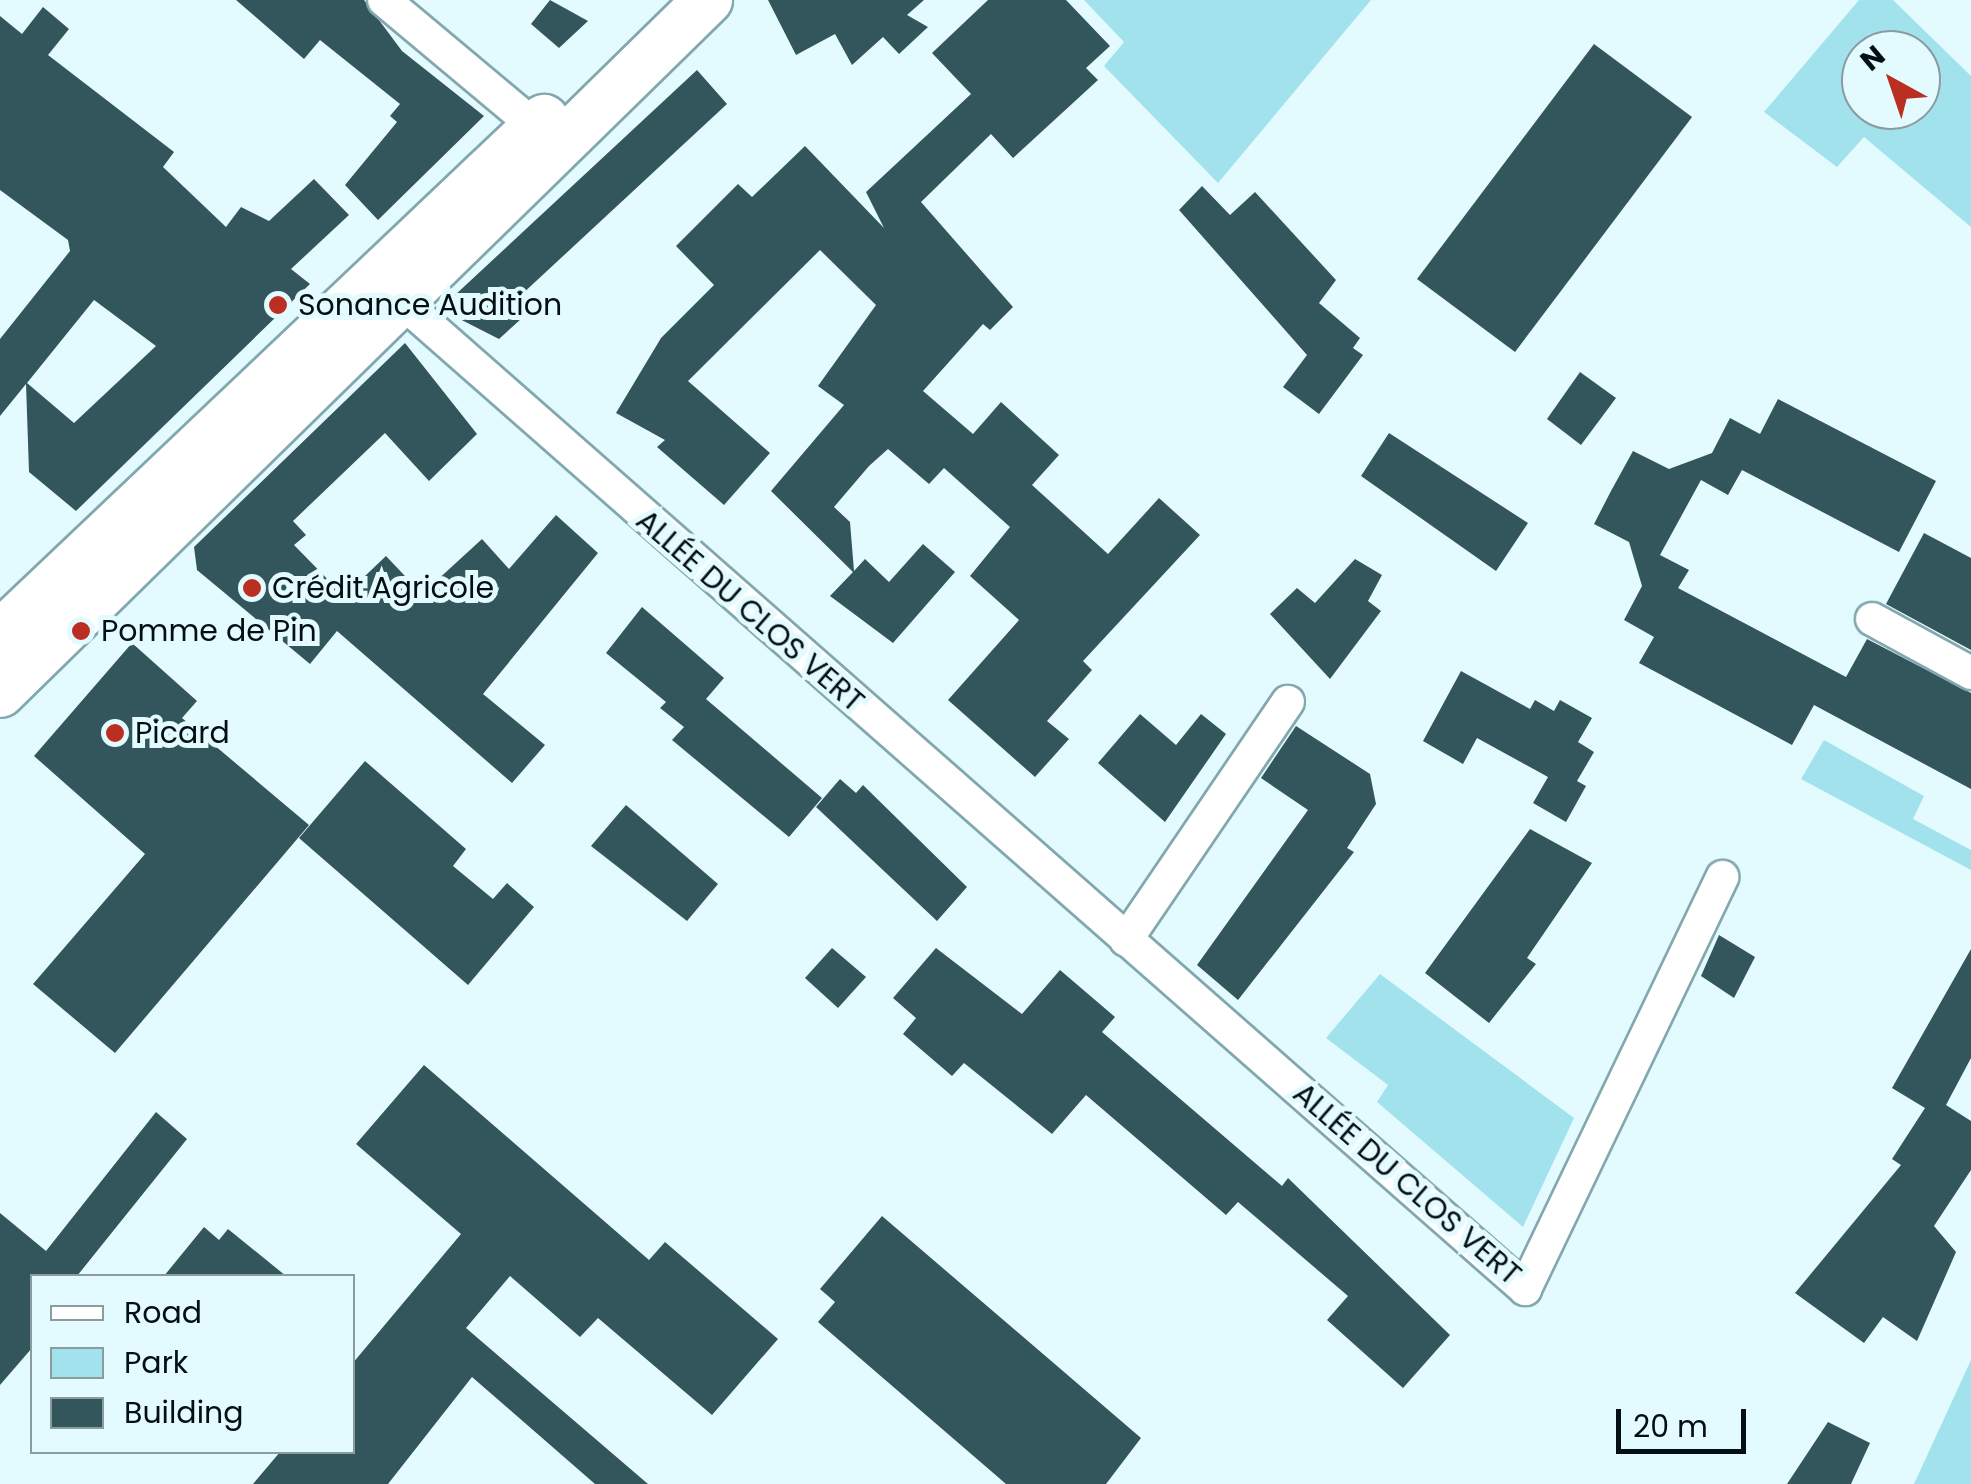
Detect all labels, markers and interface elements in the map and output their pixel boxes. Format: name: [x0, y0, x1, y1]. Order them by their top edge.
north arrow: [1841, 30, 1941, 130]
text: N: [1852, 36, 1893, 80]
place label: Sonance Audition: [298, 287, 562, 323]
marker: Sonance Audition: [267, 294, 289, 316]
street label: ALLÉE DU CLOS VERT: [629, 502, 871, 720]
place label: Crédit Agricole: [272, 570, 494, 606]
marker: Crédit Agricole: [241, 577, 263, 599]
place label: Pomme de Pin: [101, 613, 317, 649]
marker: Pomme de Pin: [70, 620, 92, 642]
place label: Picard: [135, 715, 230, 751]
marker: Picard: [104, 722, 126, 744]
street label: ALLÉE DU CLOS VERT: [1286, 1075, 1528, 1293]
legend: [30, 1274, 355, 1454]
text: Road: [124, 1291, 202, 1334]
text: Park: [124, 1341, 188, 1384]
scale bar: [1621, 1389, 1751, 1451]
text: Building: [124, 1391, 244, 1434]
text: 20 m: [1633, 1405, 1708, 1448]

